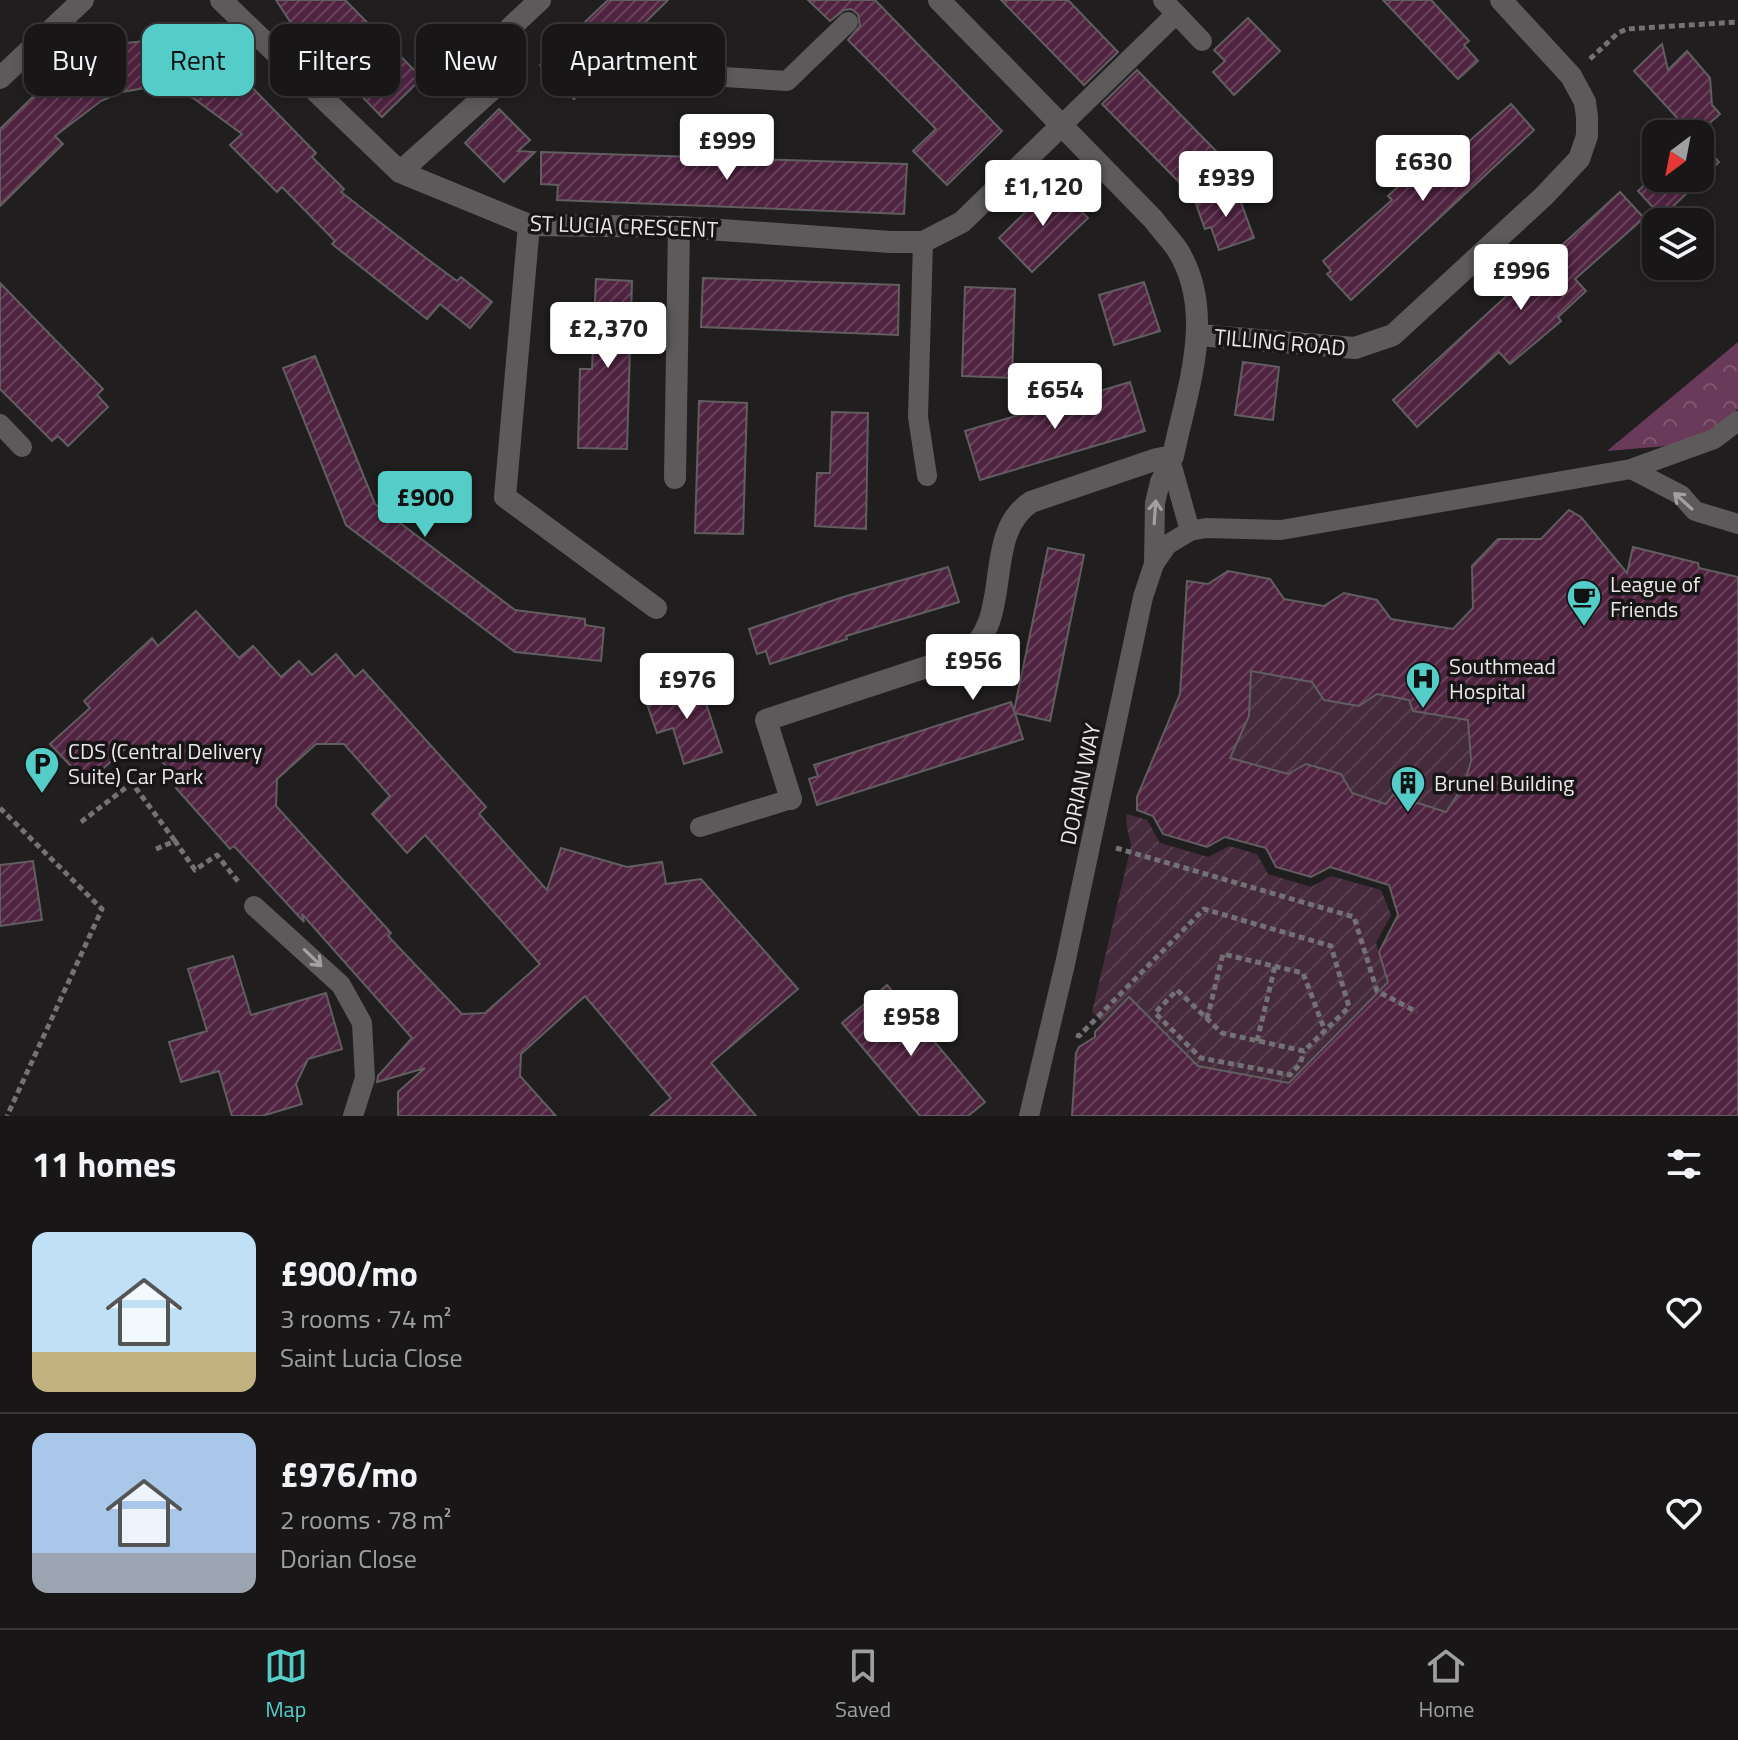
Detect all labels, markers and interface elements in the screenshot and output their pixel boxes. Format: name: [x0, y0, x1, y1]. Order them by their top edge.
chip: Buy: [24, 24, 126, 96]
chip: Rent: [142, 24, 254, 96]
chip: Filters: [270, 24, 400, 96]
chip: New: [416, 24, 526, 96]
chip: Apartment: [542, 24, 725, 96]
pin: £999: [680, 114, 774, 182]
text: £999: [698, 120, 756, 159]
north arrow: [1642, 120, 1714, 192]
map controls: [1642, 120, 1714, 280]
pin: £630: [1376, 135, 1470, 203]
text: £630: [1394, 141, 1452, 180]
pin: £939: [1179, 151, 1273, 219]
text: £939: [1197, 157, 1255, 196]
pin: £1,120: [978, 160, 1108, 228]
text: £1,120: [1003, 166, 1083, 205]
street label: ST LUCIA CRESCENT: [529, 206, 719, 246]
button: layers: [1642, 208, 1714, 280]
pin: £996: [1474, 244, 1568, 312]
text: £996: [1492, 250, 1550, 289]
pin: £2,370: [543, 302, 673, 370]
text: £2,370: [568, 308, 648, 347]
street label: TILLING ROAD: [1213, 319, 1347, 365]
pin: £654: [1008, 363, 1102, 431]
text: £654: [1026, 369, 1084, 408]
pin: £900: [378, 471, 472, 539]
text: £900: [396, 477, 454, 516]
one-way arrow: [1673, 491, 1693, 510]
one-way arrow: [1148, 499, 1163, 526]
place label: League of Friends: [1610, 567, 1701, 626]
cafe icon: League of Friends: [1565, 578, 1603, 628]
pin: £956: [926, 634, 1020, 702]
text: £956: [944, 640, 1002, 679]
place label: Southmead Hospital: [1449, 649, 1556, 708]
pin: £976: [640, 653, 734, 721]
text: £976: [658, 659, 716, 698]
hospital icon: Southmead Hospital: [1404, 660, 1442, 710]
street label: DORIAN WAY: [1051, 720, 1109, 848]
place label: CDS (Central Delivery Suite) Car Park: [68, 734, 263, 793]
parking icon: CDS (Central Delivery Suite) Car Park: [23, 745, 61, 795]
building icon: Brunel Building: [1389, 764, 1427, 814]
place label: Brunel Building: [1434, 766, 1574, 800]
one-way arrow: [303, 948, 323, 967]
pin: £958: [864, 990, 958, 1058]
text: £958: [882, 996, 940, 1035]
text: 11 homes: [32, 1138, 176, 1190]
icon: filters: [1662, 1142, 1706, 1186]
text: £900/mo: [280, 1247, 418, 1299]
icon: home: [96, 1264, 192, 1360]
icon: heart: [1662, 1290, 1706, 1334]
text: 3 rooms · 74 m²: [280, 1299, 451, 1338]
text: Saint Lucia Close: [280, 1338, 463, 1377]
text: £976/mo: [280, 1448, 418, 1500]
icon: home: [96, 1465, 192, 1561]
icon: heart: [1662, 1491, 1706, 1535]
text: 2 rooms · 78 m²: [280, 1500, 451, 1539]
text: Dorian Close: [280, 1539, 417, 1578]
tab: Map: [264, 1644, 308, 1726]
tab: Saved: [835, 1644, 891, 1726]
tab: Home: [1418, 1644, 1474, 1726]

